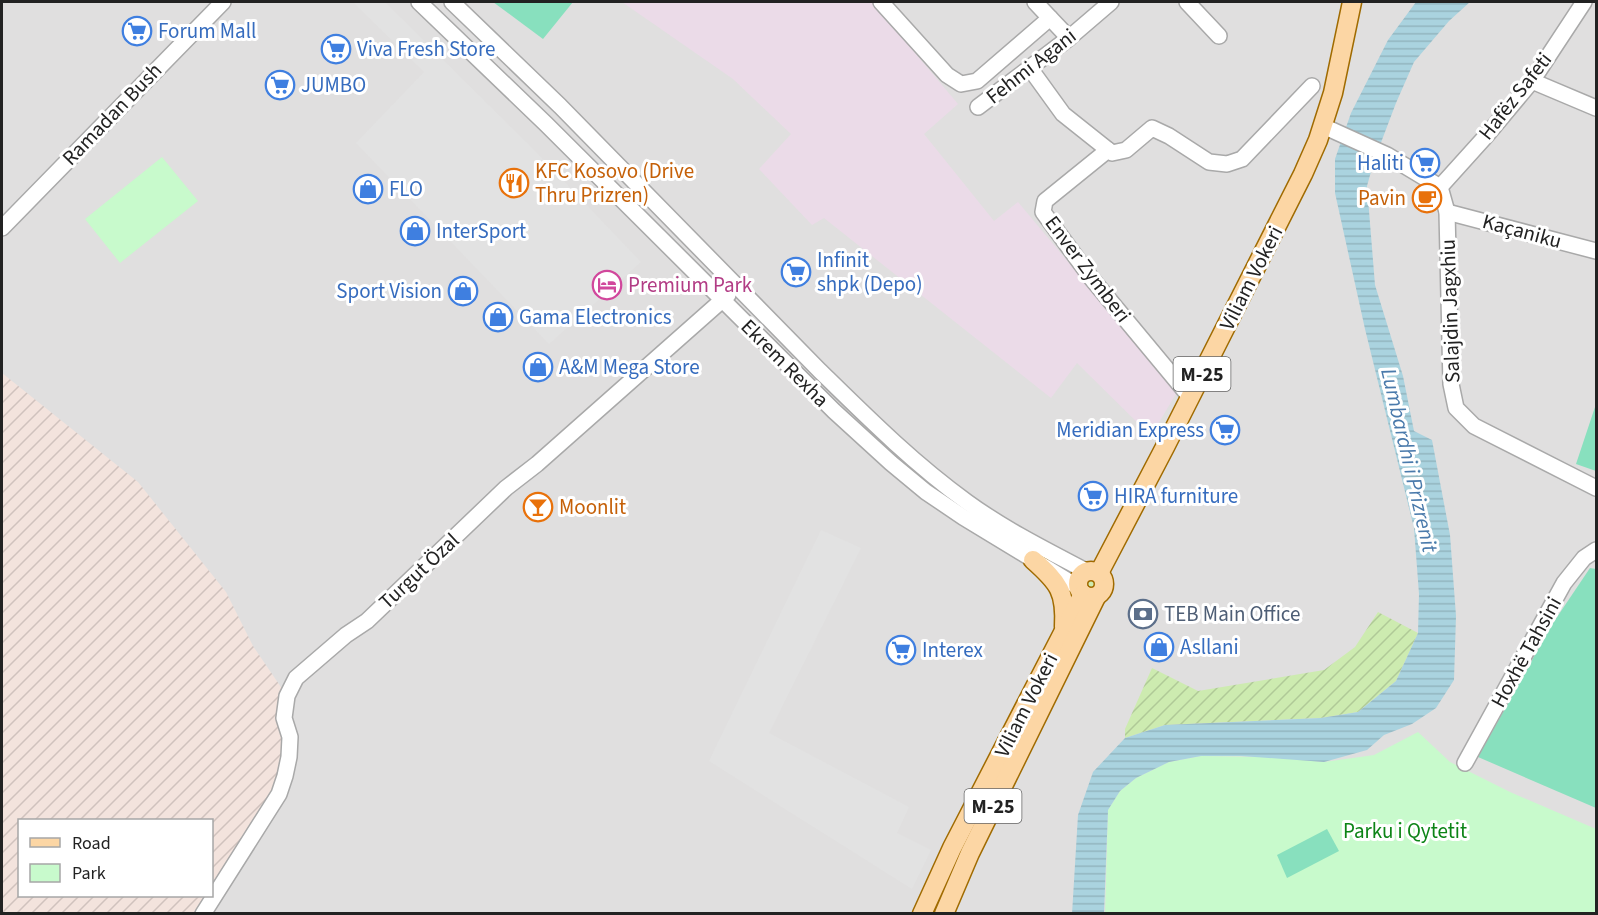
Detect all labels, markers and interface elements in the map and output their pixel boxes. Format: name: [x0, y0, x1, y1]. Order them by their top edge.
supermarket icon: Forum Mall: [121, 15, 153, 47]
place label: Forum Mall: [158, 16, 256, 46]
street label: Fehmi Agani: [979, 21, 1083, 111]
supermarket icon: Viva Fresh Store: [320, 33, 352, 65]
place label: Viva Fresh Store: [357, 34, 495, 64]
street label: Hafëz Safeti: [1471, 46, 1559, 146]
street label: Ramadan Bush: [55, 56, 169, 172]
supermarket icon: JUMBO: [264, 69, 296, 101]
place label: JUMBO: [301, 70, 366, 100]
supermarket icon: Haliti: [1409, 147, 1441, 179]
place label: Haliti: [1357, 148, 1404, 178]
place label: KFC Kosovo (Drive Thru Prizren): [535, 156, 694, 210]
restaurant icon: KFC Kosovo (Drive Thru Prizren): [498, 167, 530, 199]
shop icon: FLO: [352, 173, 384, 205]
place label: FLO: [389, 174, 423, 204]
cafe icon: Pavin: [1411, 182, 1443, 214]
place label: Pavin: [1358, 183, 1406, 213]
street label: Kaçaniku: [1479, 206, 1565, 256]
street label: Enver Zymberi: [1038, 209, 1138, 329]
shop icon: InterSport: [399, 215, 431, 247]
place label: InterSport: [436, 216, 526, 246]
street label: Viliam Vokeri: [1212, 221, 1290, 335]
street label: Salajdin Jagxhiu: [1432, 238, 1468, 384]
place label: Infinit shpk (Depo): [817, 245, 923, 299]
supermarket icon: Infinit shpk (Depo): [780, 256, 812, 288]
hotel icon: Premium Park: [591, 269, 623, 301]
place label: Premium Park: [628, 270, 753, 300]
shop icon: Sport Vision: [447, 275, 479, 307]
place label: Sport Vision: [336, 276, 442, 306]
shop icon: Gama Electronics: [482, 301, 514, 333]
place label: Gama Electronics: [519, 302, 672, 332]
street label: Ekrem Rexha: [734, 312, 836, 414]
shop icon: A&M Mega Store: [522, 351, 554, 383]
place label: A&M Mega Store: [559, 352, 700, 382]
road number: M-25: [1174, 357, 1230, 391]
water label: Lumbardhi i Prizrenit: [1372, 365, 1446, 556]
supermarket icon: Meridian Express: [1209, 414, 1241, 446]
place label: Meridian Express: [1056, 415, 1204, 445]
supermarket icon: HIRA furniture: [1077, 480, 1109, 512]
place label: HIRA furniture: [1114, 481, 1238, 511]
bar icon: Moonlit: [522, 491, 554, 523]
place label: Moonlit: [559, 492, 626, 522]
street label: Turgut Özal: [372, 526, 466, 616]
street label: Hoxhë Tahsini: [1483, 591, 1569, 713]
bank icon: TEB Main Office: [1127, 598, 1159, 630]
place label: TEB Main Office: [1164, 599, 1300, 629]
shop icon: Asllani: [1143, 631, 1175, 663]
place label: Asllani: [1180, 632, 1239, 662]
supermarket icon: Interex: [885, 634, 917, 666]
place label: Interex: [922, 635, 984, 665]
street label: Viliam Vokeri: [987, 648, 1065, 762]
road number: M-25: [964, 789, 1022, 823]
park label: Parku i Qytetit: [1343, 816, 1467, 846]
legend: [18, 819, 213, 897]
text: Road: [72, 831, 111, 856]
text: Park: [72, 861, 106, 886]

